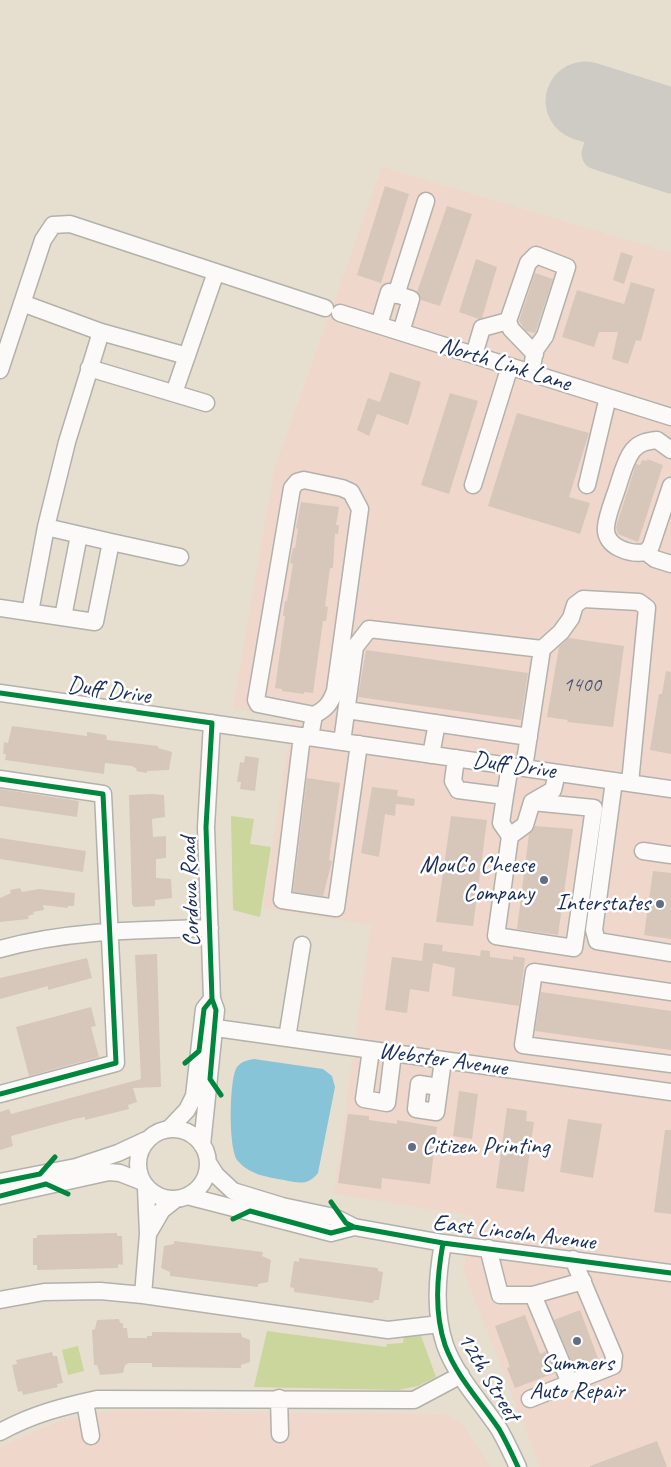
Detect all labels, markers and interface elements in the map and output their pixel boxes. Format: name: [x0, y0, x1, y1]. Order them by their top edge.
street label: North Link Lane: [436, 331, 574, 399]
street label: Duff Drive: [66, 671, 152, 711]
house number: 1400: [563, 672, 601, 698]
street label: Duff Drive: [471, 746, 557, 786]
street label: Cordova Road: [175, 836, 207, 948]
place label: MouCo Cheese Company: [419, 852, 534, 908]
marker: MouCo Cheese Company: [538, 874, 550, 886]
place label: Interstates: [556, 890, 650, 918]
marker: Interstates: [654, 898, 666, 910]
street label: Webster Avenue: [377, 1037, 509, 1083]
place label: Citizen Printing: [422, 1133, 549, 1161]
marker: Citizen Printing: [406, 1141, 418, 1153]
street label: East Lincoln Avenue: [431, 1209, 597, 1257]
street label: 12th Street: [450, 1327, 526, 1427]
marker: Summers Auto Repair: [571, 1335, 583, 1347]
place label: Summers Auto Repair: [529, 1350, 625, 1406]

